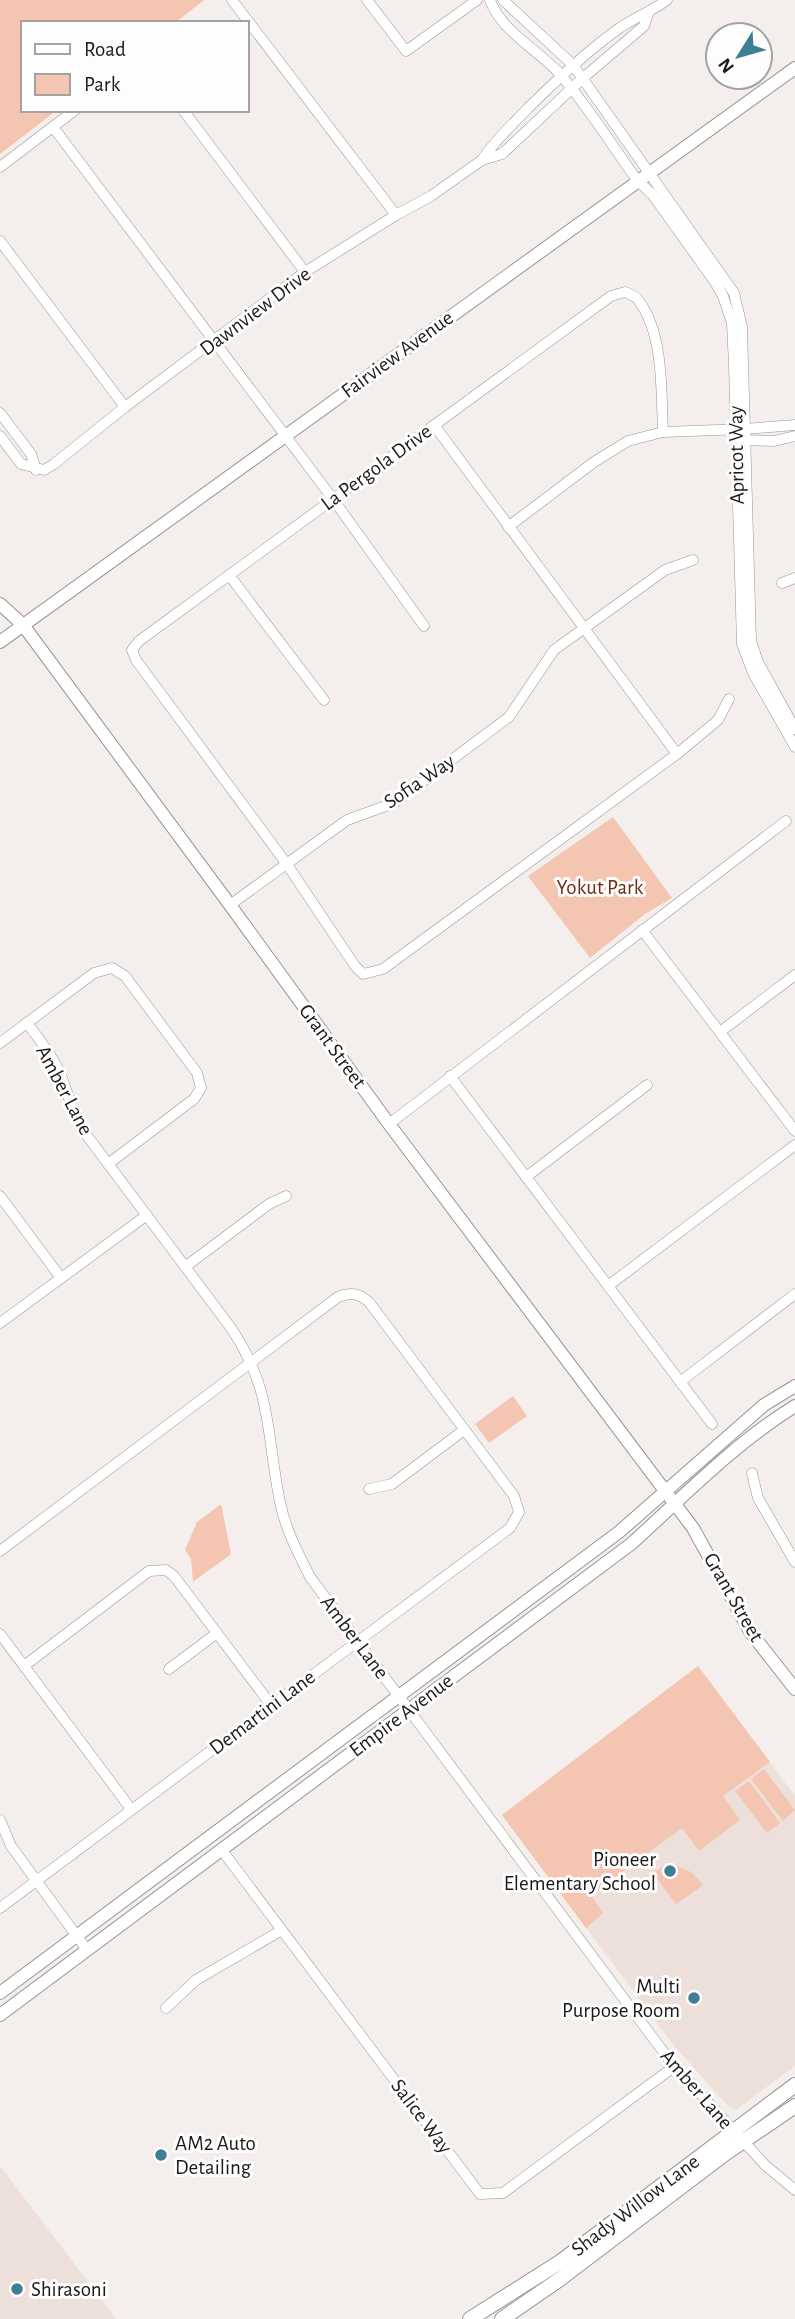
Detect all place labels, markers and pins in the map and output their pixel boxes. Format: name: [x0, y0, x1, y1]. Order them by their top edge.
place label: Pioneer Elementary School: [504, 1849, 656, 1894]
marker: Pioneer Elementary School: [662, 1863, 678, 1879]
place label: Multi Purpose Room: [562, 1976, 680, 2021]
marker: Multi Purpose Room: [686, 1990, 702, 2006]
place label: AM2 Auto Detailing: [175, 2133, 256, 2178]
marker: AM2 Auto Detailing: [153, 2147, 169, 2163]
place label: Shirasoni: [31, 2279, 107, 2300]
marker: Shirasoni: [9, 2281, 25, 2297]

